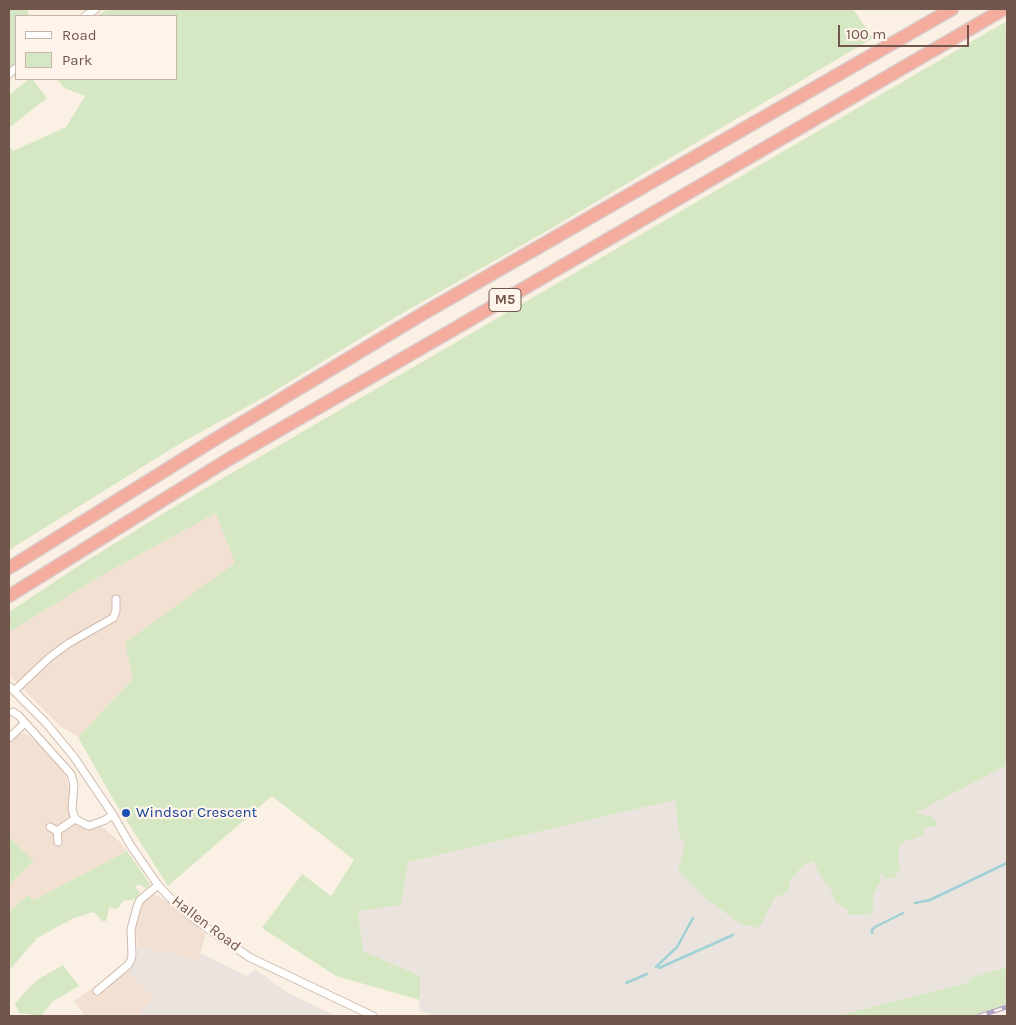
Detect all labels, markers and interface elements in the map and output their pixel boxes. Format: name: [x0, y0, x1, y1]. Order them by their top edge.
legend: [15, 15, 178, 80]
scale bar: [841, 15, 972, 47]
text: 100 m: [846, 25, 886, 43]
text: Road: [62, 26, 97, 44]
text: Park: [62, 51, 92, 69]
road number: M5: [489, 288, 521, 312]
place label: Windsor Crescent: [136, 804, 257, 822]
marker: Windsor Crescent: [120, 807, 132, 819]
street label: Hallen Road: [168, 892, 244, 956]

